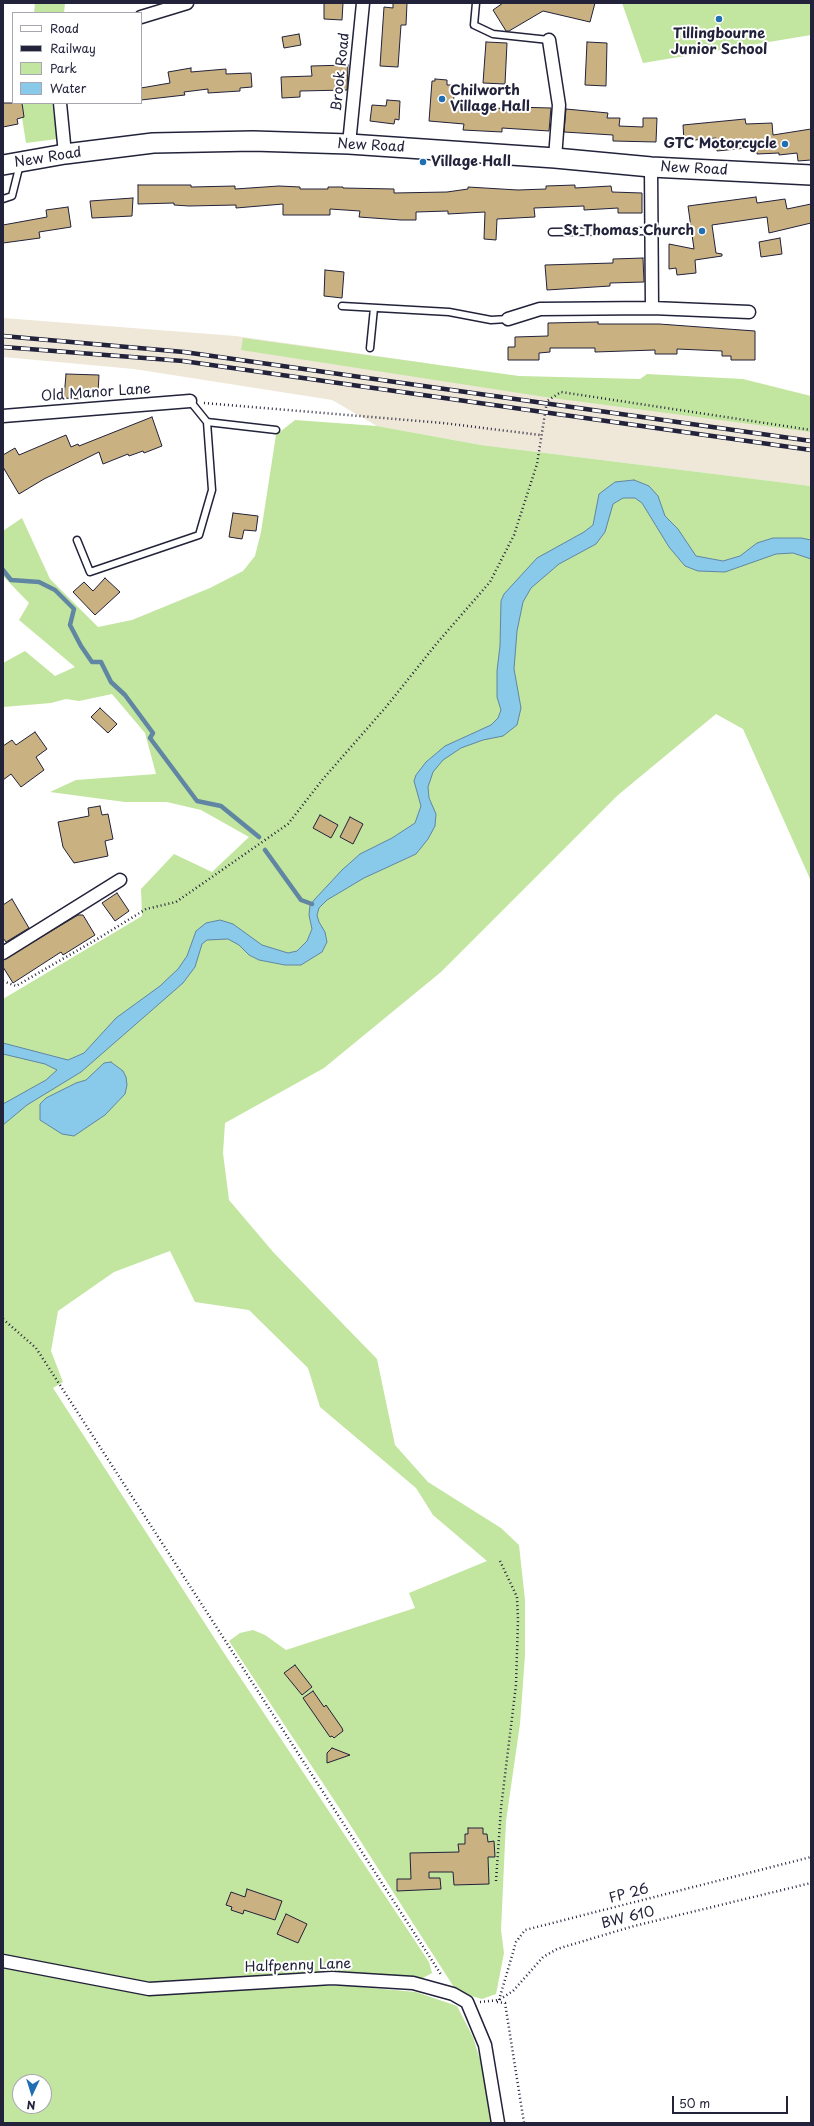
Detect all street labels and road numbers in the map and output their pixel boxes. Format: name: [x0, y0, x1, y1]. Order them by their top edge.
street label: Brook Road: [329, 32, 353, 112]
street label: New Road: [337, 136, 405, 156]
street label: New Road: [13, 144, 83, 172]
street label: New Road: [660, 159, 728, 179]
street label: Old Manor Lane: [41, 381, 151, 405]
street label: FP 26: [607, 1881, 651, 1907]
street label: BW 610: [600, 1903, 656, 1933]
street label: Halfpenny Lane: [244, 1956, 352, 1976]

